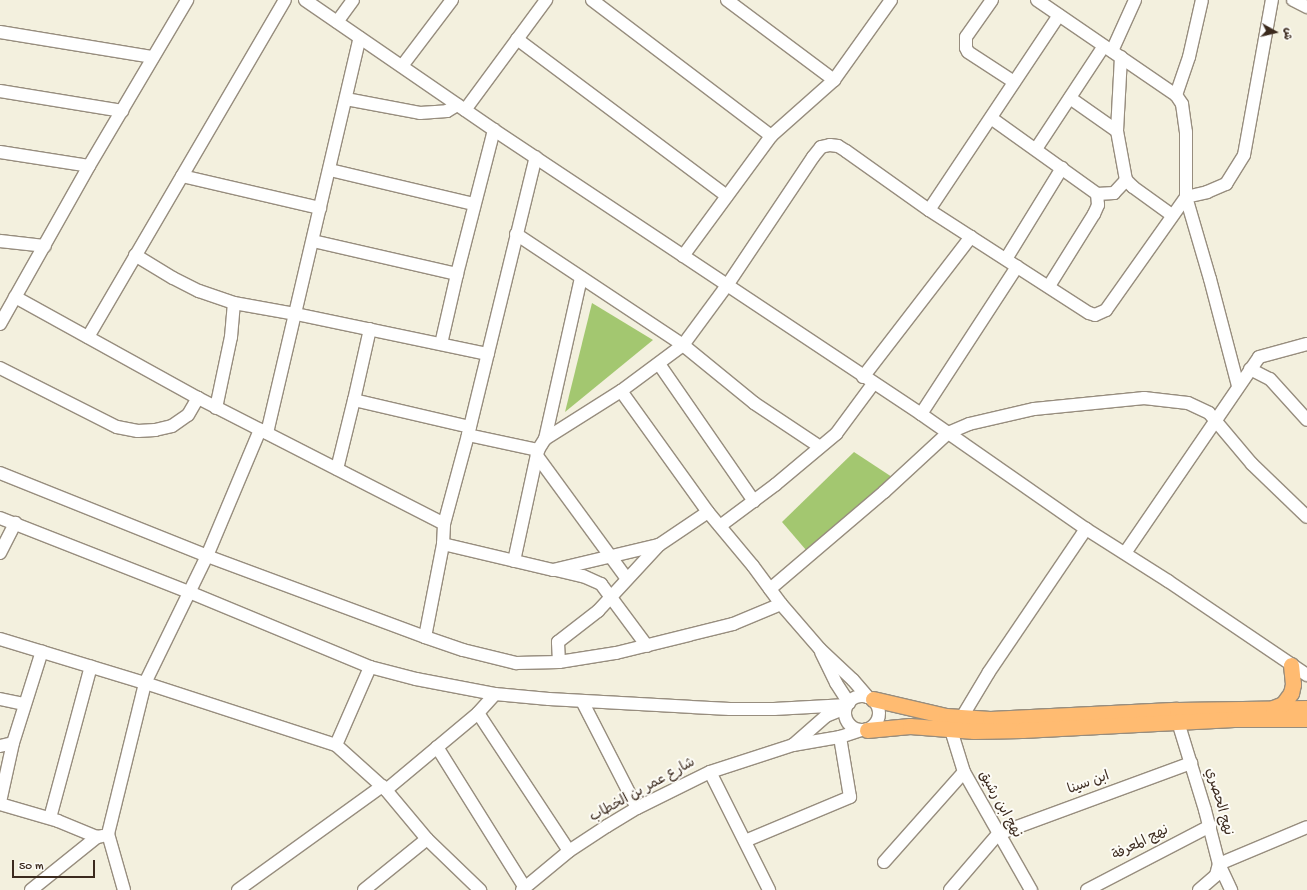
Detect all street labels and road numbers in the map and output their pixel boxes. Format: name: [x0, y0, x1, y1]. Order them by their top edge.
street label: شارع عمر بن الخطاب: [587, 755, 699, 827]
street label: نهج الحصري: [1200, 766, 1236, 838]
street label: نهج ابن رشيق: [974, 768, 1024, 842]
street label: ابن سينا: [1066, 769, 1112, 799]
street label: نهج المعرفة: [1110, 823, 1172, 865]

